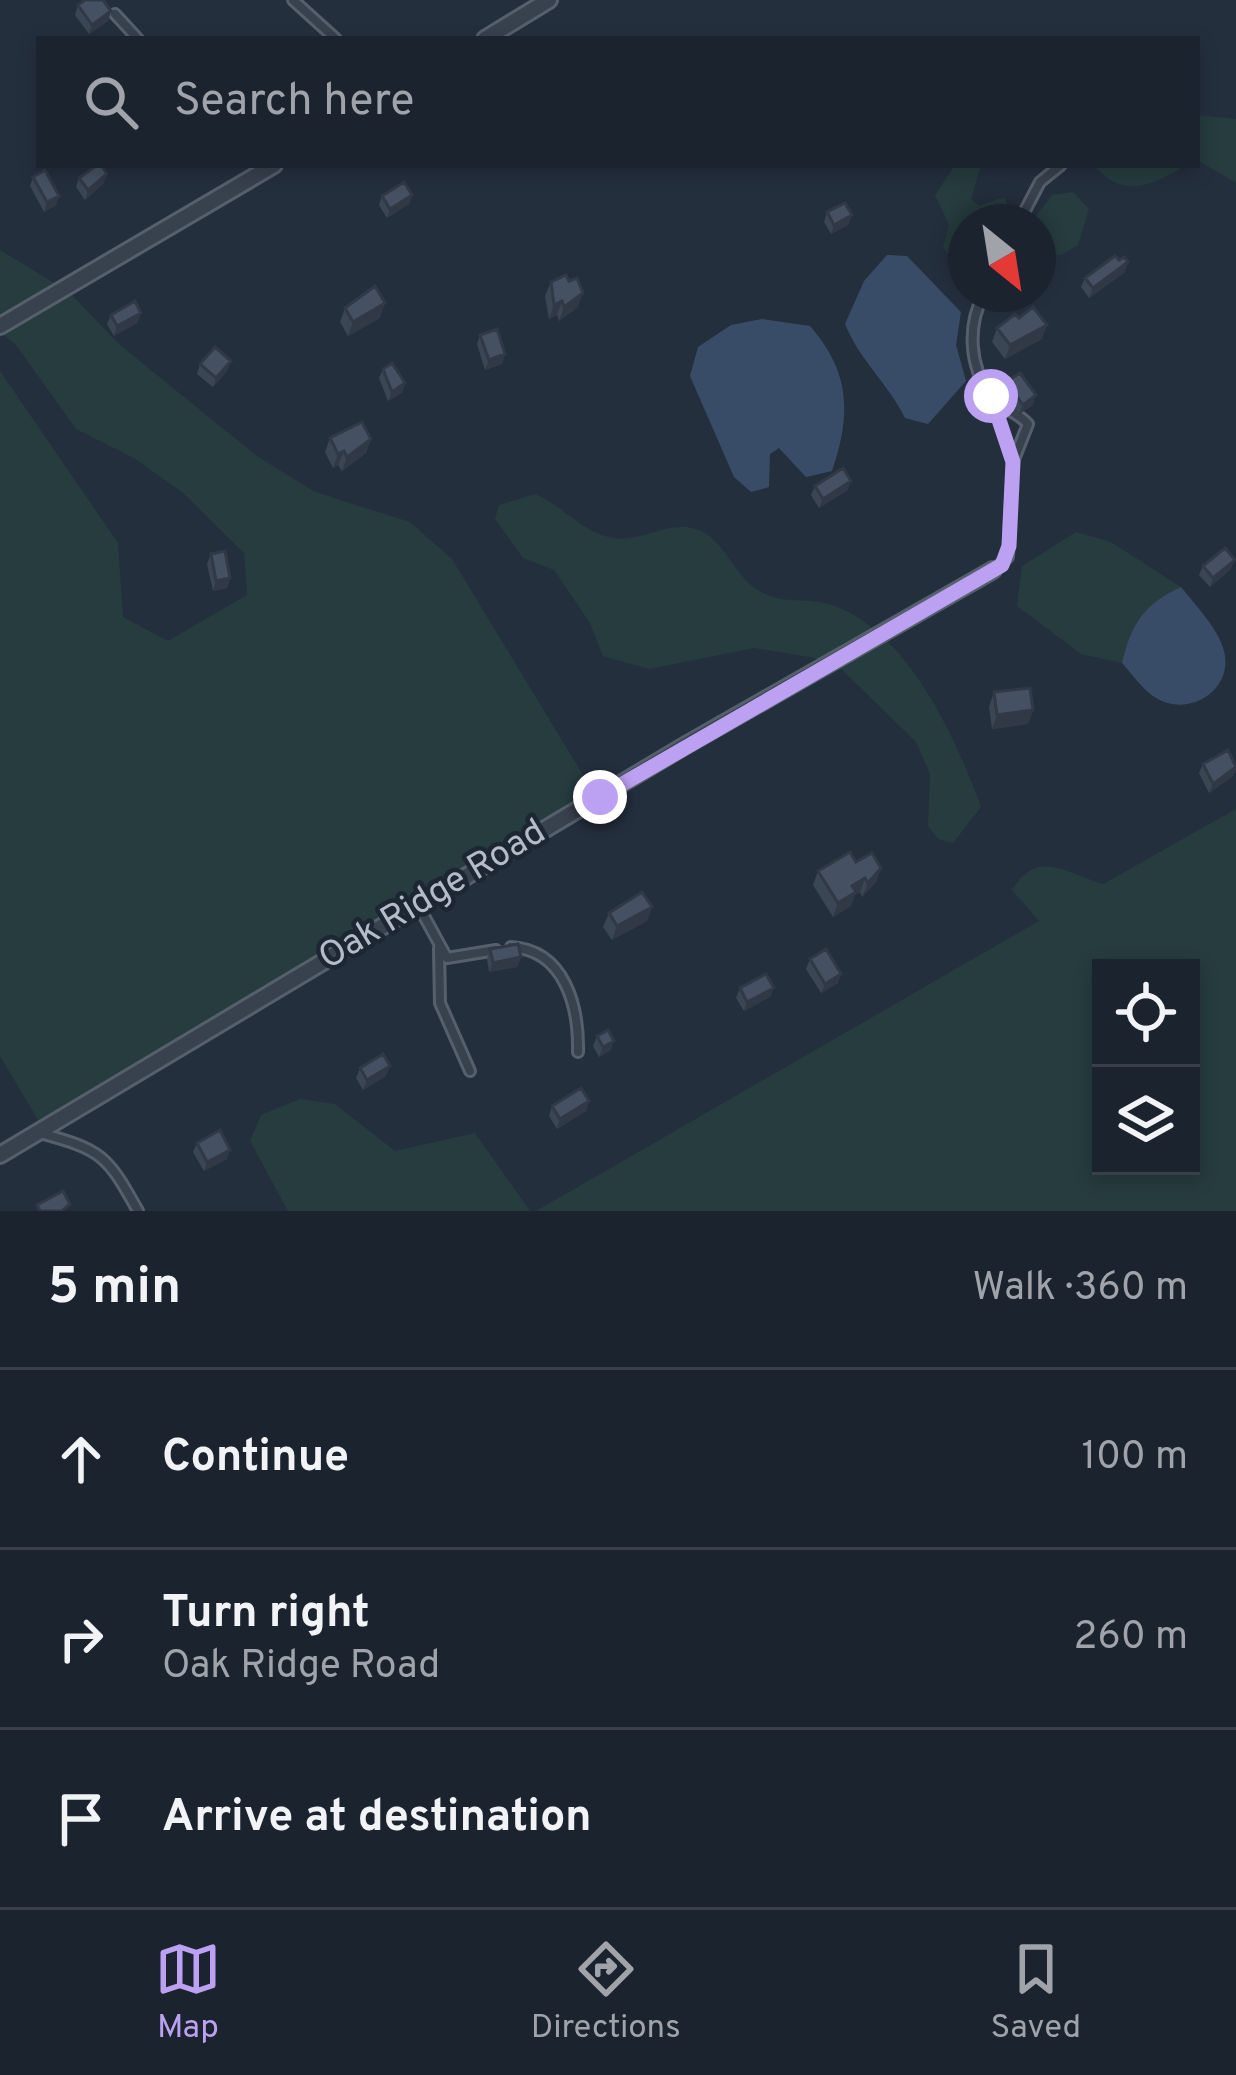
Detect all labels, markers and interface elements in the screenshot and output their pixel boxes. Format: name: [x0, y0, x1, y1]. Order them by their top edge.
search box: [36, 36, 1200, 168]
icon: search: [78, 69, 144, 135]
text: Search here: [174, 74, 414, 131]
north arrow: [948, 204, 1056, 312]
route start: [964, 369, 1018, 423]
route end: [573, 770, 627, 824]
street label: Oak Ridge Road: [311, 810, 555, 982]
map controls: [1092, 959, 1200, 1175]
button: locate: [1092, 959, 1200, 1067]
button: layers: [1092, 1067, 1200, 1175]
text: 5 min: [48, 1257, 181, 1322]
text: Walk · 360 m: [972, 1265, 1188, 1314]
icon: ahead: [48, 1426, 114, 1492]
text: Continue: [162, 1430, 349, 1487]
text: 100 m: [1081, 1434, 1188, 1483]
text: Turn right: [162, 1586, 370, 1643]
icon: right: [48, 1606, 114, 1672]
text: 260 m: [1074, 1614, 1188, 1663]
text: Oak Ridge Road: [162, 1643, 440, 1692]
icon: arrive: [48, 1786, 114, 1852]
text: Arrive at destination: [162, 1790, 592, 1847]
tab: Map: [155, 1936, 221, 2050]
tab: Directions: [531, 1936, 681, 2050]
tab: Saved: [990, 1936, 1081, 2050]

